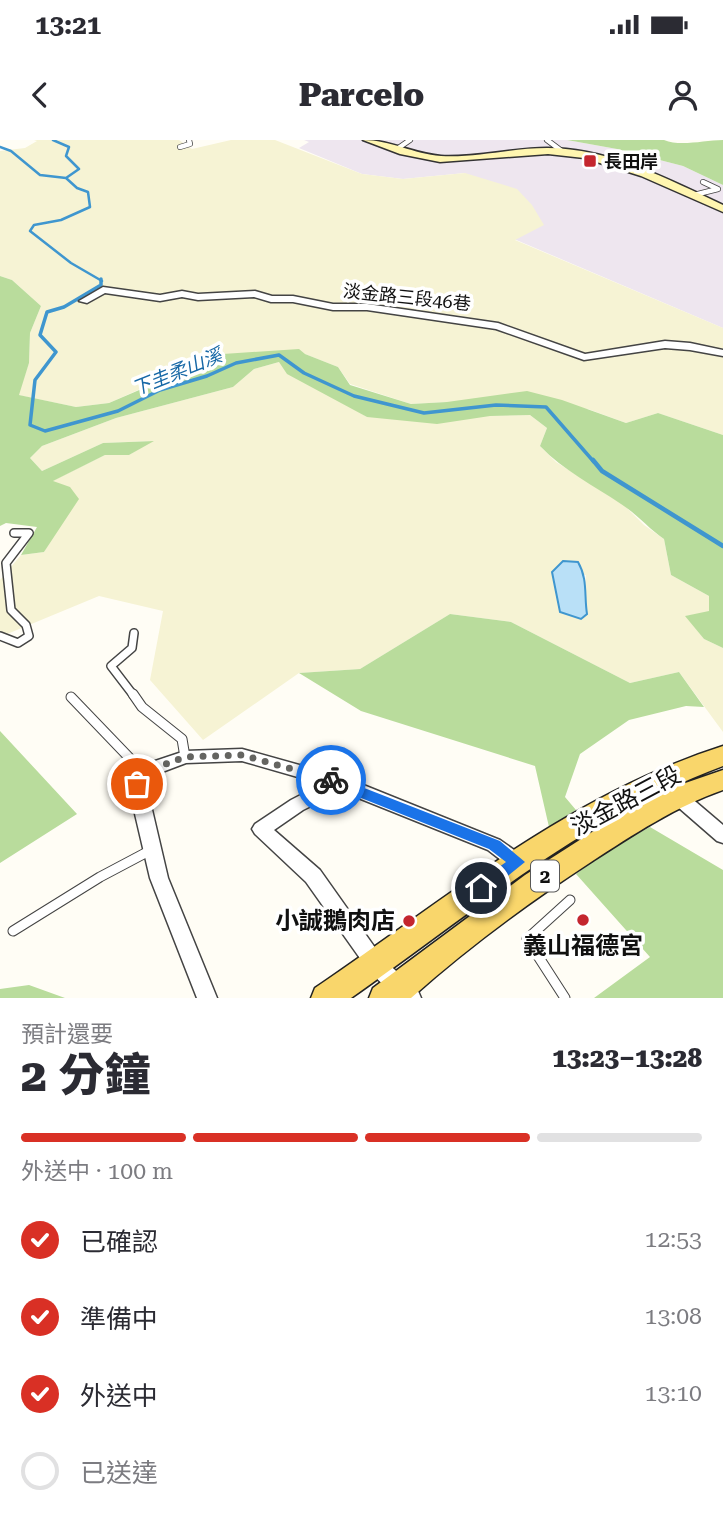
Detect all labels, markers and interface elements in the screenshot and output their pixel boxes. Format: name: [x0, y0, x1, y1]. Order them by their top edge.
text: 13:21: [35, 10, 101, 40]
icon: back: [21, 76, 59, 114]
text: Parcelo: [299, 76, 424, 114]
icon: person: [664, 76, 702, 114]
place label: 長田岸: [604, 151, 658, 172]
marker: 長田岸: [582, 153, 598, 169]
street label: 淡金路三段46巷: [342, 280, 472, 314]
water label: 下圭柔山溪: [129, 342, 228, 400]
courier: [296, 745, 366, 815]
pin: [107, 754, 167, 814]
street label: 淡金路三段: [566, 760, 686, 842]
icon: bike: [312, 761, 350, 799]
icon: bag: [118, 765, 156, 803]
pin: [451, 858, 511, 918]
road number: 2: [531, 860, 559, 891]
icon: home: [462, 869, 500, 907]
place label: 小誠鵝肉店: [275, 907, 395, 935]
marker: 義山福德宮: [575, 912, 591, 928]
marker: 小誠鵝肉店: [401, 913, 417, 929]
place label: 義山福德宮: [523, 932, 643, 960]
text: 預計還要: [21, 1021, 113, 1048]
text: 13:23–13:28: [552, 1043, 702, 1073]
text: 2 分鐘: [21, 1048, 150, 1102]
text: 外送中 · 100 m: [21, 1158, 173, 1185]
icon: check: [21, 1221, 59, 1259]
text: 12:53: [645, 1226, 702, 1253]
text: 已確認: [80, 1227, 158, 1257]
icon: check: [21, 1298, 59, 1336]
text: 13:08: [645, 1303, 702, 1330]
text: 準備中: [80, 1304, 158, 1334]
icon: check: [21, 1375, 59, 1413]
text: 13:10: [645, 1380, 702, 1407]
text: 外送中: [80, 1381, 158, 1411]
text: 已送達: [80, 1458, 158, 1488]

